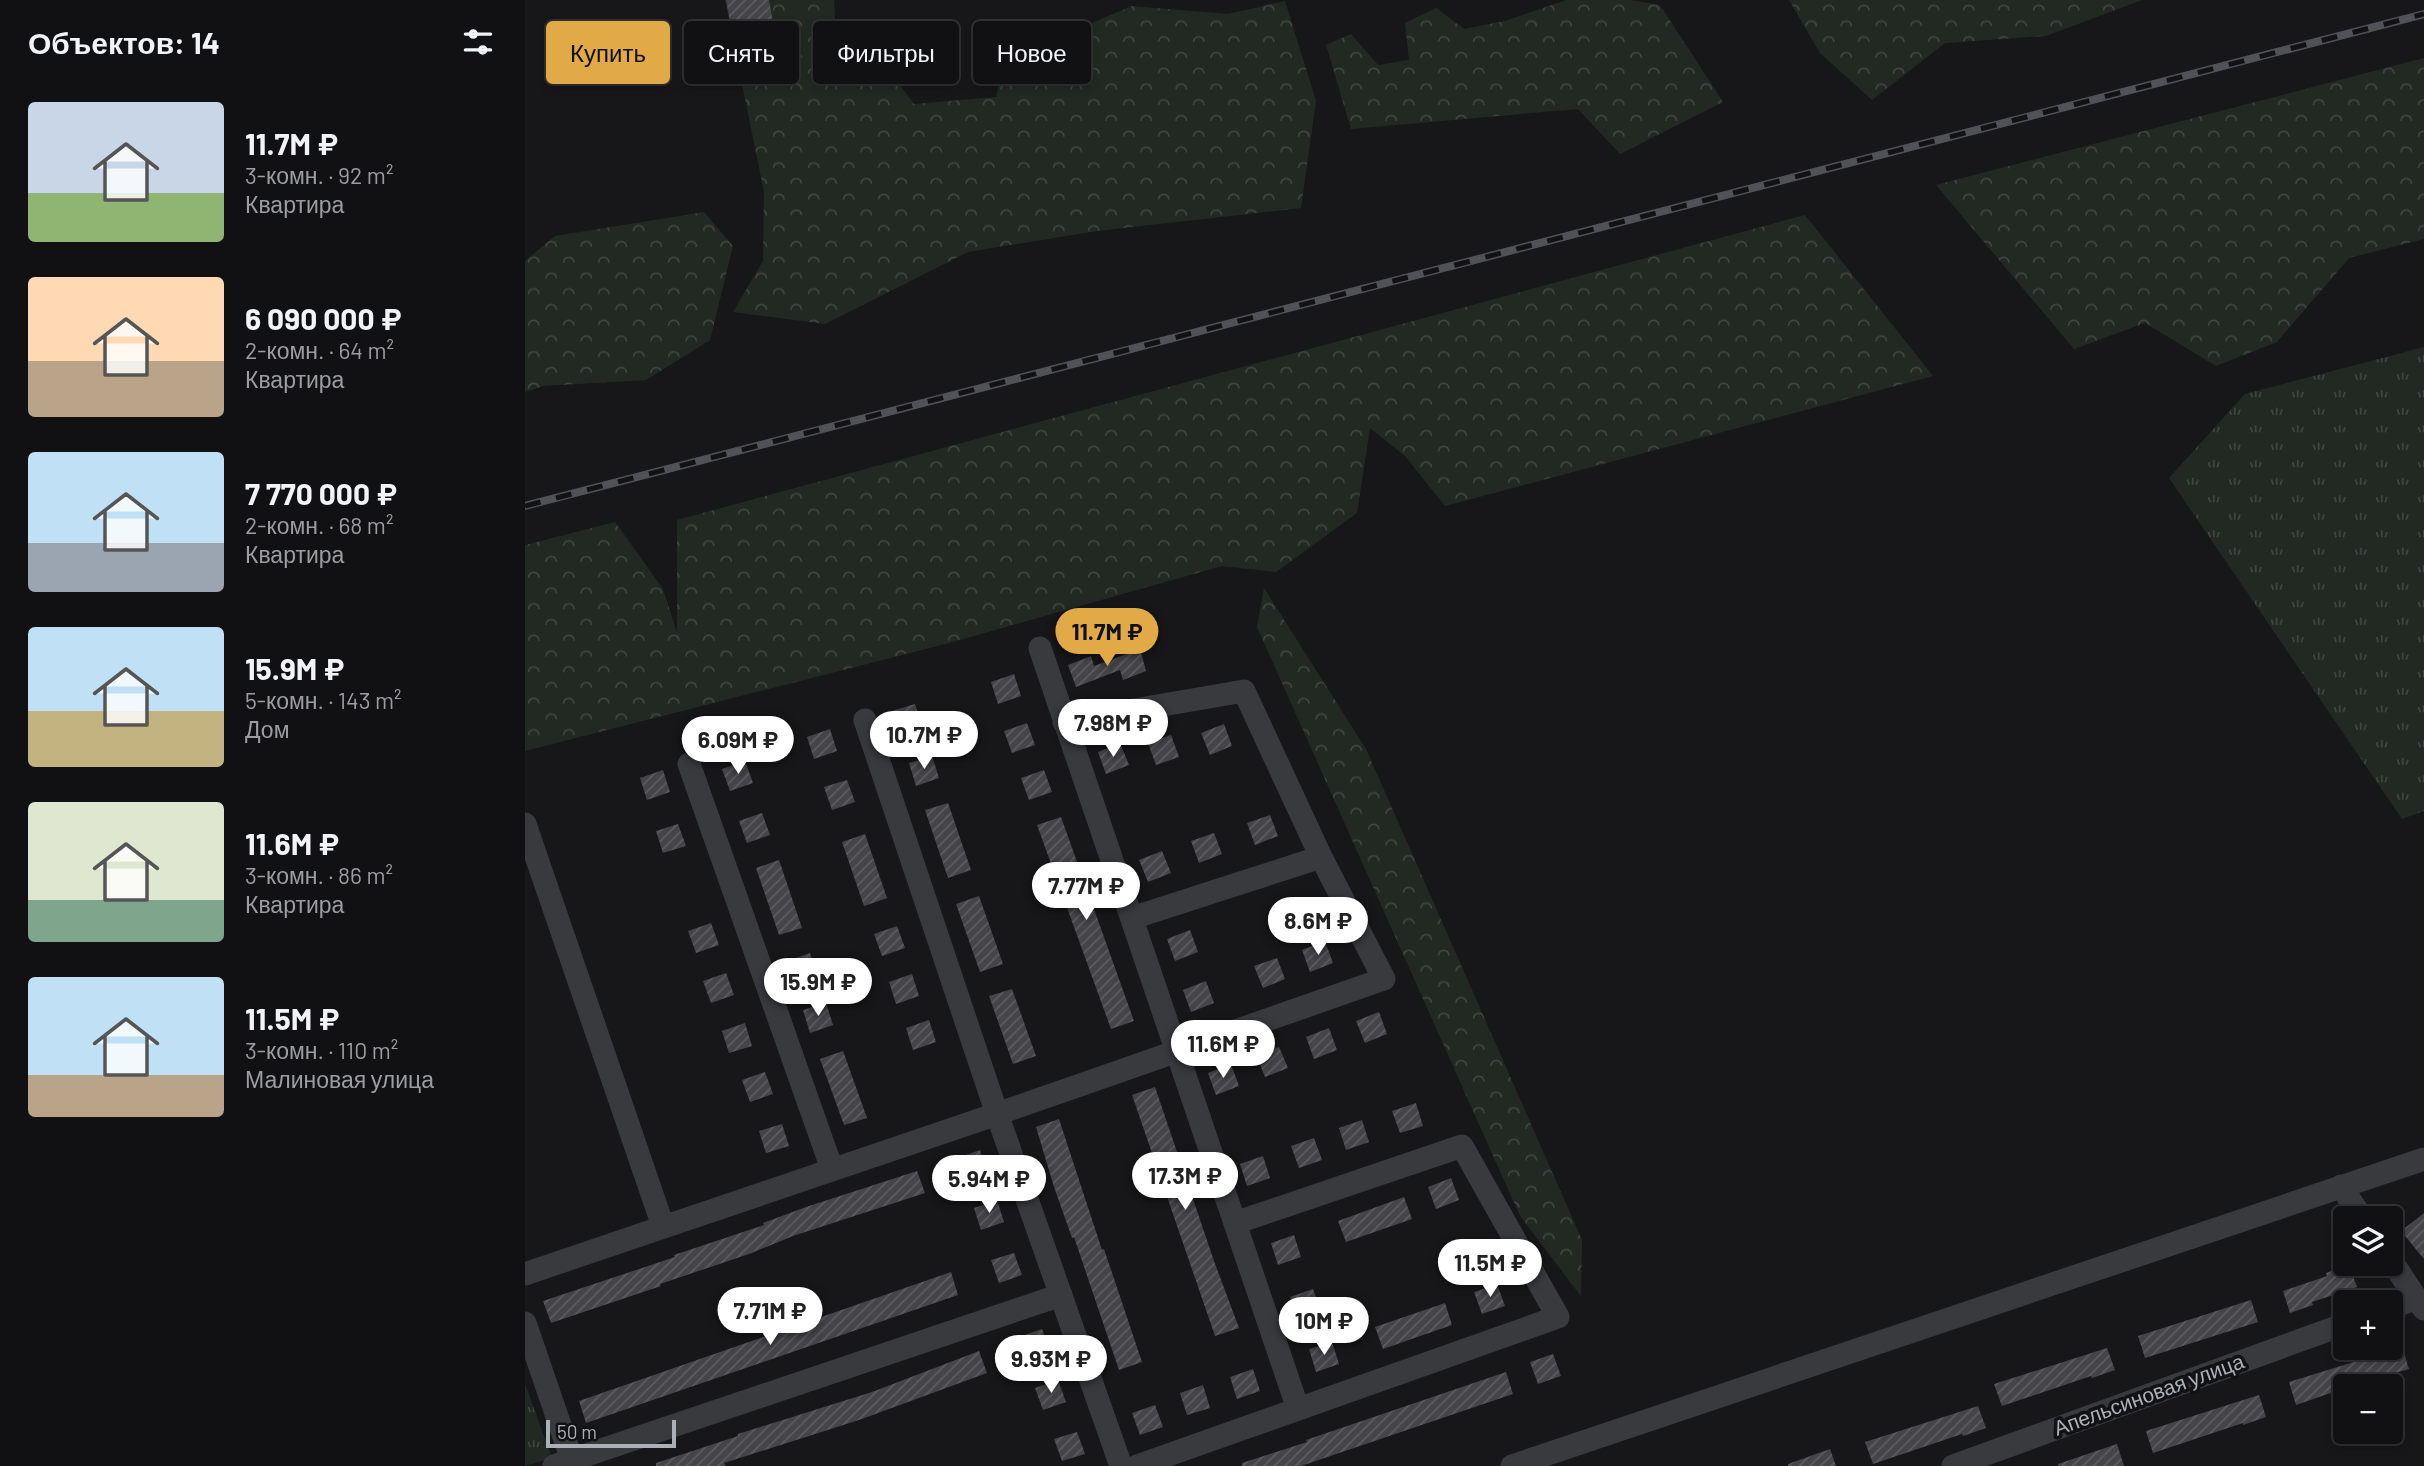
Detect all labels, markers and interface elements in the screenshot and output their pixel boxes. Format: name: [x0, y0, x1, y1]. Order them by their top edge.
chip: Купить: [546, 21, 670, 84]
chip: Снять: [684, 21, 799, 84]
chip: Фильтры: [813, 21, 959, 84]
chip: Новое: [973, 21, 1091, 84]
icon: filters: [459, 23, 497, 61]
text: Объектов: 14: [28, 24, 220, 60]
text: 11.7M ₽: [245, 125, 338, 161]
icon: home: [84, 130, 168, 214]
text: 3-комн. · 92 m²: [245, 161, 393, 189]
text: Квартира: [245, 190, 344, 218]
text: 6 090 000 ₽: [245, 300, 402, 336]
icon: home: [84, 305, 168, 389]
text: 2-комн. · 64 m²: [245, 336, 394, 364]
text: Квартира: [245, 365, 344, 393]
text: 7 770 000 ₽: [245, 475, 397, 511]
icon: home: [84, 480, 168, 564]
text: 2-комн. · 68 m²: [245, 511, 393, 539]
text: Квартира: [245, 540, 344, 568]
pin: 11.7M ₽: [1042, 608, 1172, 668]
text: 11.7M ₽: [1071, 617, 1143, 645]
text: 15.9M ₽: [245, 650, 344, 686]
icon: home: [84, 655, 168, 739]
text: 5-комн. · 143 m²: [245, 686, 402, 714]
pin: 7.98M ₽: [1048, 700, 1178, 759]
text: 7.98M ₽: [1074, 708, 1152, 736]
pin: 10.7M ₽: [859, 712, 989, 771]
text: Дом: [245, 715, 289, 743]
pin: 6.09M ₽: [673, 716, 803, 776]
text: 10.7M ₽: [886, 720, 962, 748]
text: 6.09M ₽: [698, 725, 778, 753]
text: 11.6M ₽: [245, 825, 339, 861]
icon: home: [84, 830, 168, 914]
text: 3-комн. · 86 m²: [245, 861, 393, 889]
pin: 7.77M ₽: [1021, 862, 1151, 922]
text: 7.77M ₽: [1048, 871, 1124, 899]
text: Квартира: [245, 890, 344, 918]
pin: 8.6M ₽: [1261, 898, 1375, 957]
text: 8.6M ₽: [1284, 906, 1352, 934]
pin: 15.9M ₽: [753, 958, 883, 1018]
text: 15.9M ₽: [780, 967, 856, 995]
text: 11.5M ₽: [245, 1000, 339, 1036]
icon: home: [84, 1005, 168, 1089]
pin: 11.6M ₽: [1158, 1020, 1288, 1080]
text: 11.6M ₽: [1187, 1029, 1259, 1057]
text: 3-комн. · 110 m²: [245, 1036, 398, 1064]
text: Малиновая улица: [245, 1065, 434, 1093]
pin: 17.3M ₽: [1120, 1152, 1250, 1212]
pin: 5.94M ₽: [924, 1156, 1054, 1215]
text: 17.3M ₽: [1148, 1161, 1222, 1189]
text: 5.94M ₽: [948, 1164, 1030, 1192]
map controls: [2333, 1206, 2403, 1444]
button: layers: [2333, 1206, 2403, 1276]
pin: 11.5M ₽: [1425, 1240, 1555, 1299]
text: 11.5M ₽: [1454, 1248, 1526, 1276]
pin: 7.71M ₽: [705, 1288, 835, 1347]
button: +: [2333, 1290, 2403, 1360]
text: 7.71M ₽: [734, 1296, 806, 1324]
pin: 10M ₽: [1275, 1298, 1373, 1357]
text: 10M ₽: [1295, 1306, 1353, 1334]
pin: 9.93M ₽: [986, 1336, 1116, 1395]
text: 9.93M ₽: [1011, 1344, 1091, 1372]
street label: Апельсиновая улица: [2050, 1347, 2247, 1440]
button: −: [2333, 1374, 2403, 1444]
scale bar: [546, 1417, 675, 1449]
text: 50 m: [557, 1420, 597, 1443]

